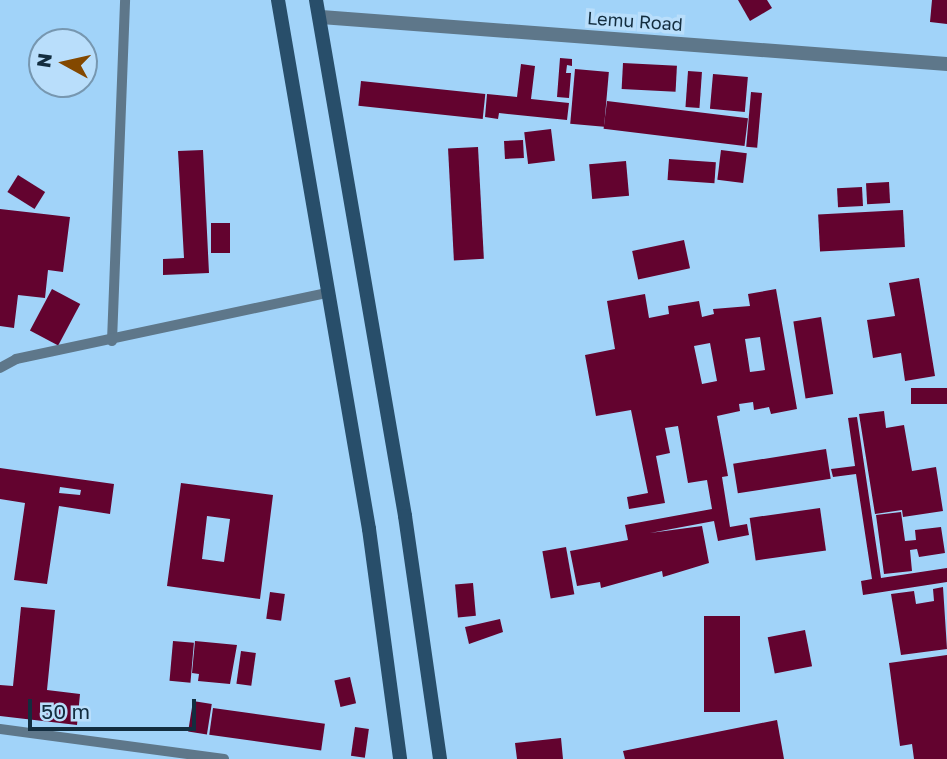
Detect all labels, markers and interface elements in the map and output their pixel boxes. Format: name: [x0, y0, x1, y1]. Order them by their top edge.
street label: Lemu Road: [586, 7, 684, 35]
north arrow: [28, 28, 98, 98]
text: N: [31, 52, 56, 69]
scale bar: [32, 686, 200, 730]
text: 50 m: [41, 698, 90, 724]

